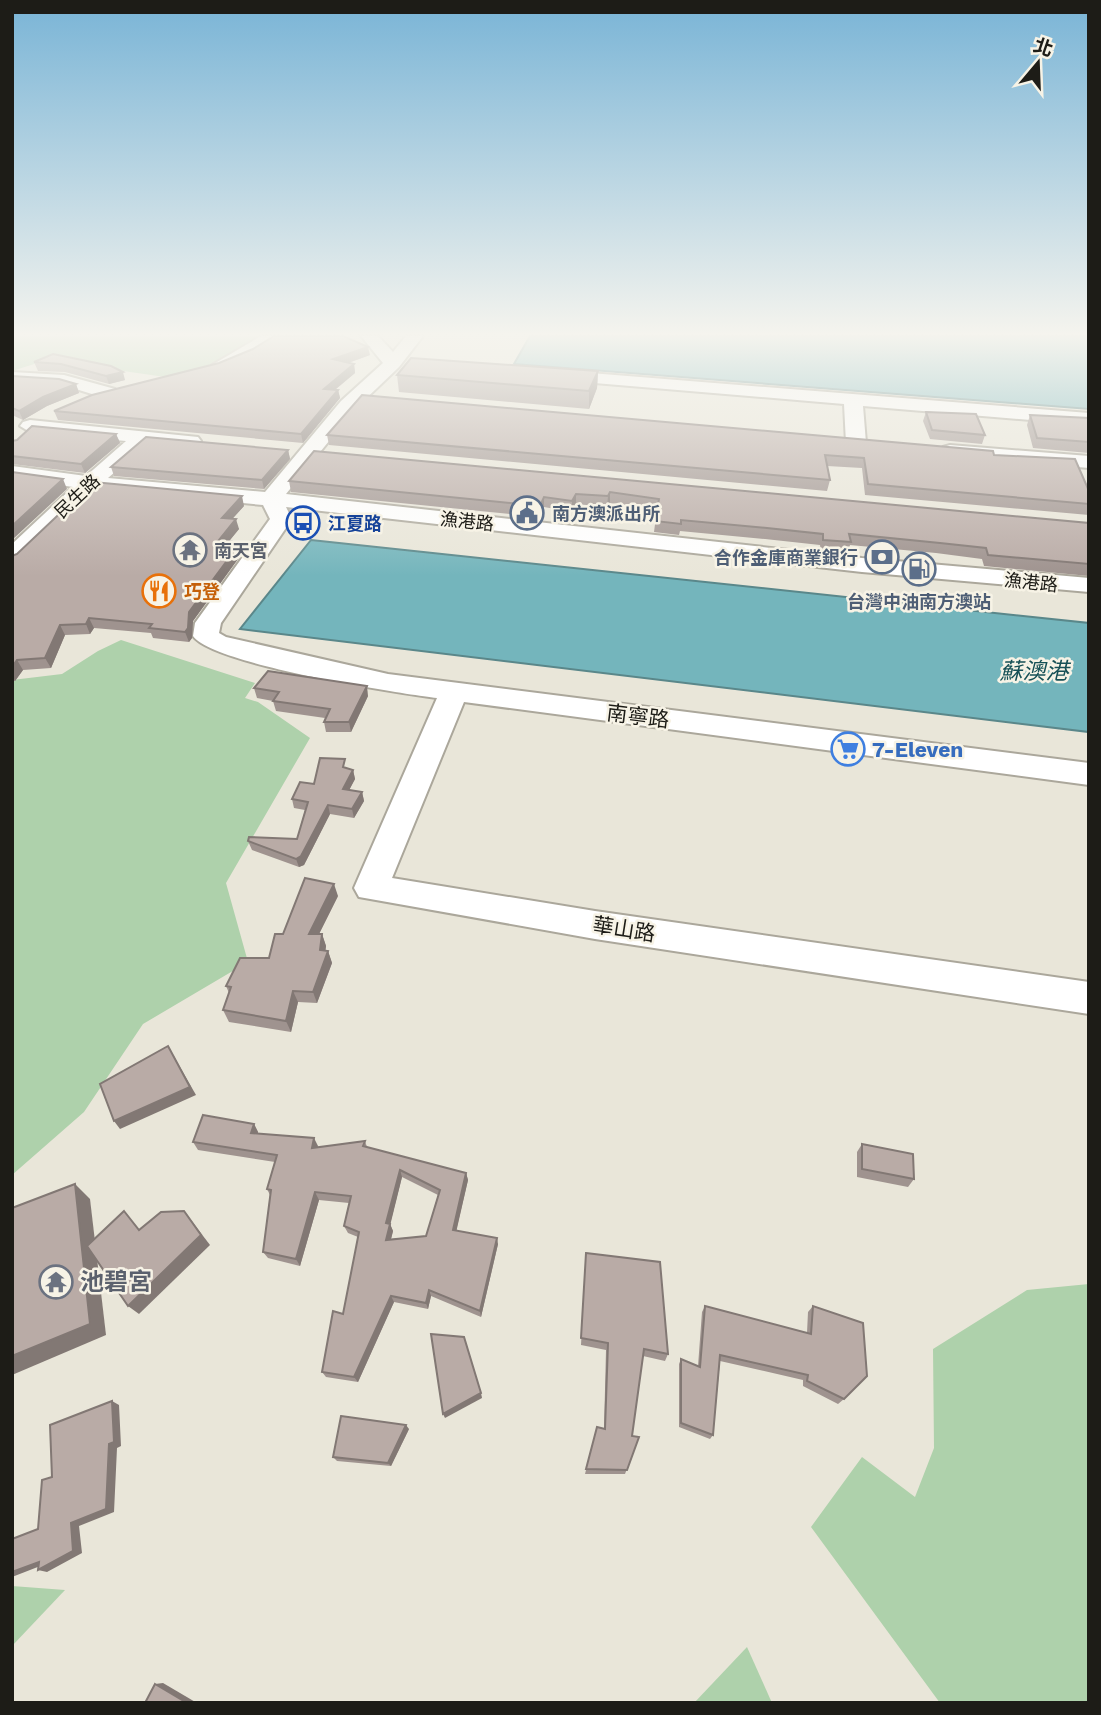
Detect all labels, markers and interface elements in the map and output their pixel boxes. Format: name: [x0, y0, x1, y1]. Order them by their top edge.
north arrow: [1003, 28, 1073, 98]
text: 北: [1031, 33, 1056, 61]
street label: 民生路: [50, 470, 104, 522]
public building icon: 南方澳派出所: [508, 494, 546, 532]
place label: 南方澳派出所: [552, 503, 660, 524]
bus stop icon: 江夏路: [284, 504, 322, 542]
street label: 漁港路: [439, 508, 495, 534]
place label: 江夏路: [328, 513, 382, 534]
temple icon: 南天宮: [171, 531, 209, 569]
bank icon: 合作金庫商業銀行: [863, 538, 901, 576]
place label: 南天宮: [214, 540, 268, 561]
place label: 合作金庫商業銀行: [714, 547, 858, 568]
fuel station icon: 台灣中油南方澳站: [900, 550, 938, 588]
street label: 漁港路: [1003, 569, 1059, 595]
restaurant icon: 巧登: [140, 572, 178, 610]
place label: 巧登: [184, 581, 220, 602]
place label: 台灣中油南方澳站: [847, 591, 991, 612]
water label: 蘇澳港: [1000, 658, 1072, 685]
street label: 南寧路: [605, 700, 671, 732]
supermarket icon: 7-Eleven: [829, 730, 867, 768]
place label: 7-Eleven: [872, 737, 963, 762]
street label: 華山路: [591, 912, 657, 946]
temple icon: 池碧宮: [37, 1263, 75, 1301]
place label: 池碧宮: [80, 1268, 152, 1296]

